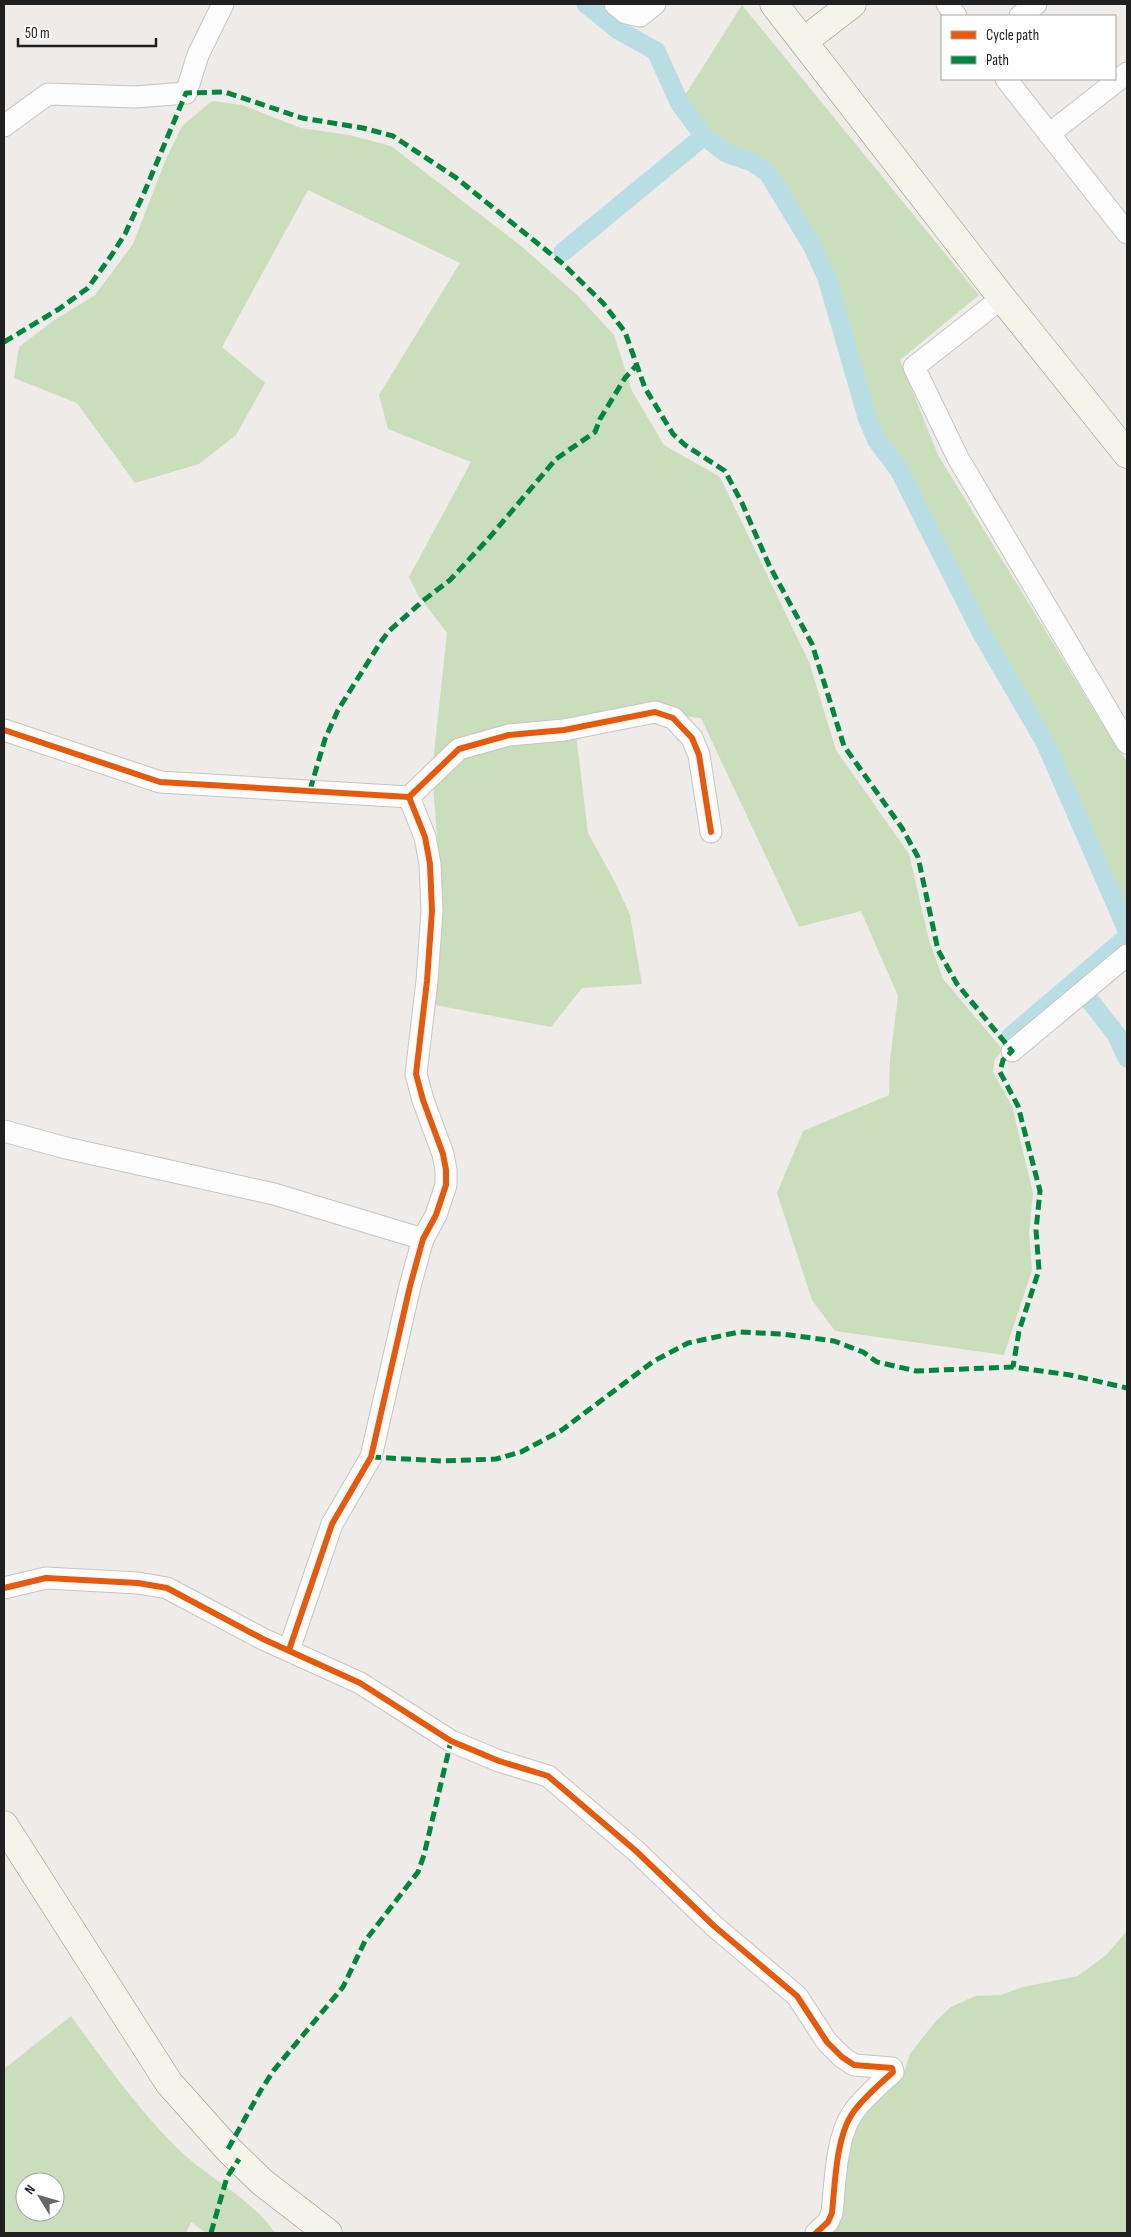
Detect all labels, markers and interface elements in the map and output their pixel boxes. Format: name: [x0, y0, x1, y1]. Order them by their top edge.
scale bar: [18, 15, 155, 47]
legend: [941, 15, 1116, 80]
text: 50 m: [25, 24, 50, 43]
text: Cycle path: [986, 26, 1039, 45]
text: Path: [986, 51, 1009, 70]
north arrow: [15, 2172, 65, 2222]
text: N: [21, 2181, 39, 2198]

